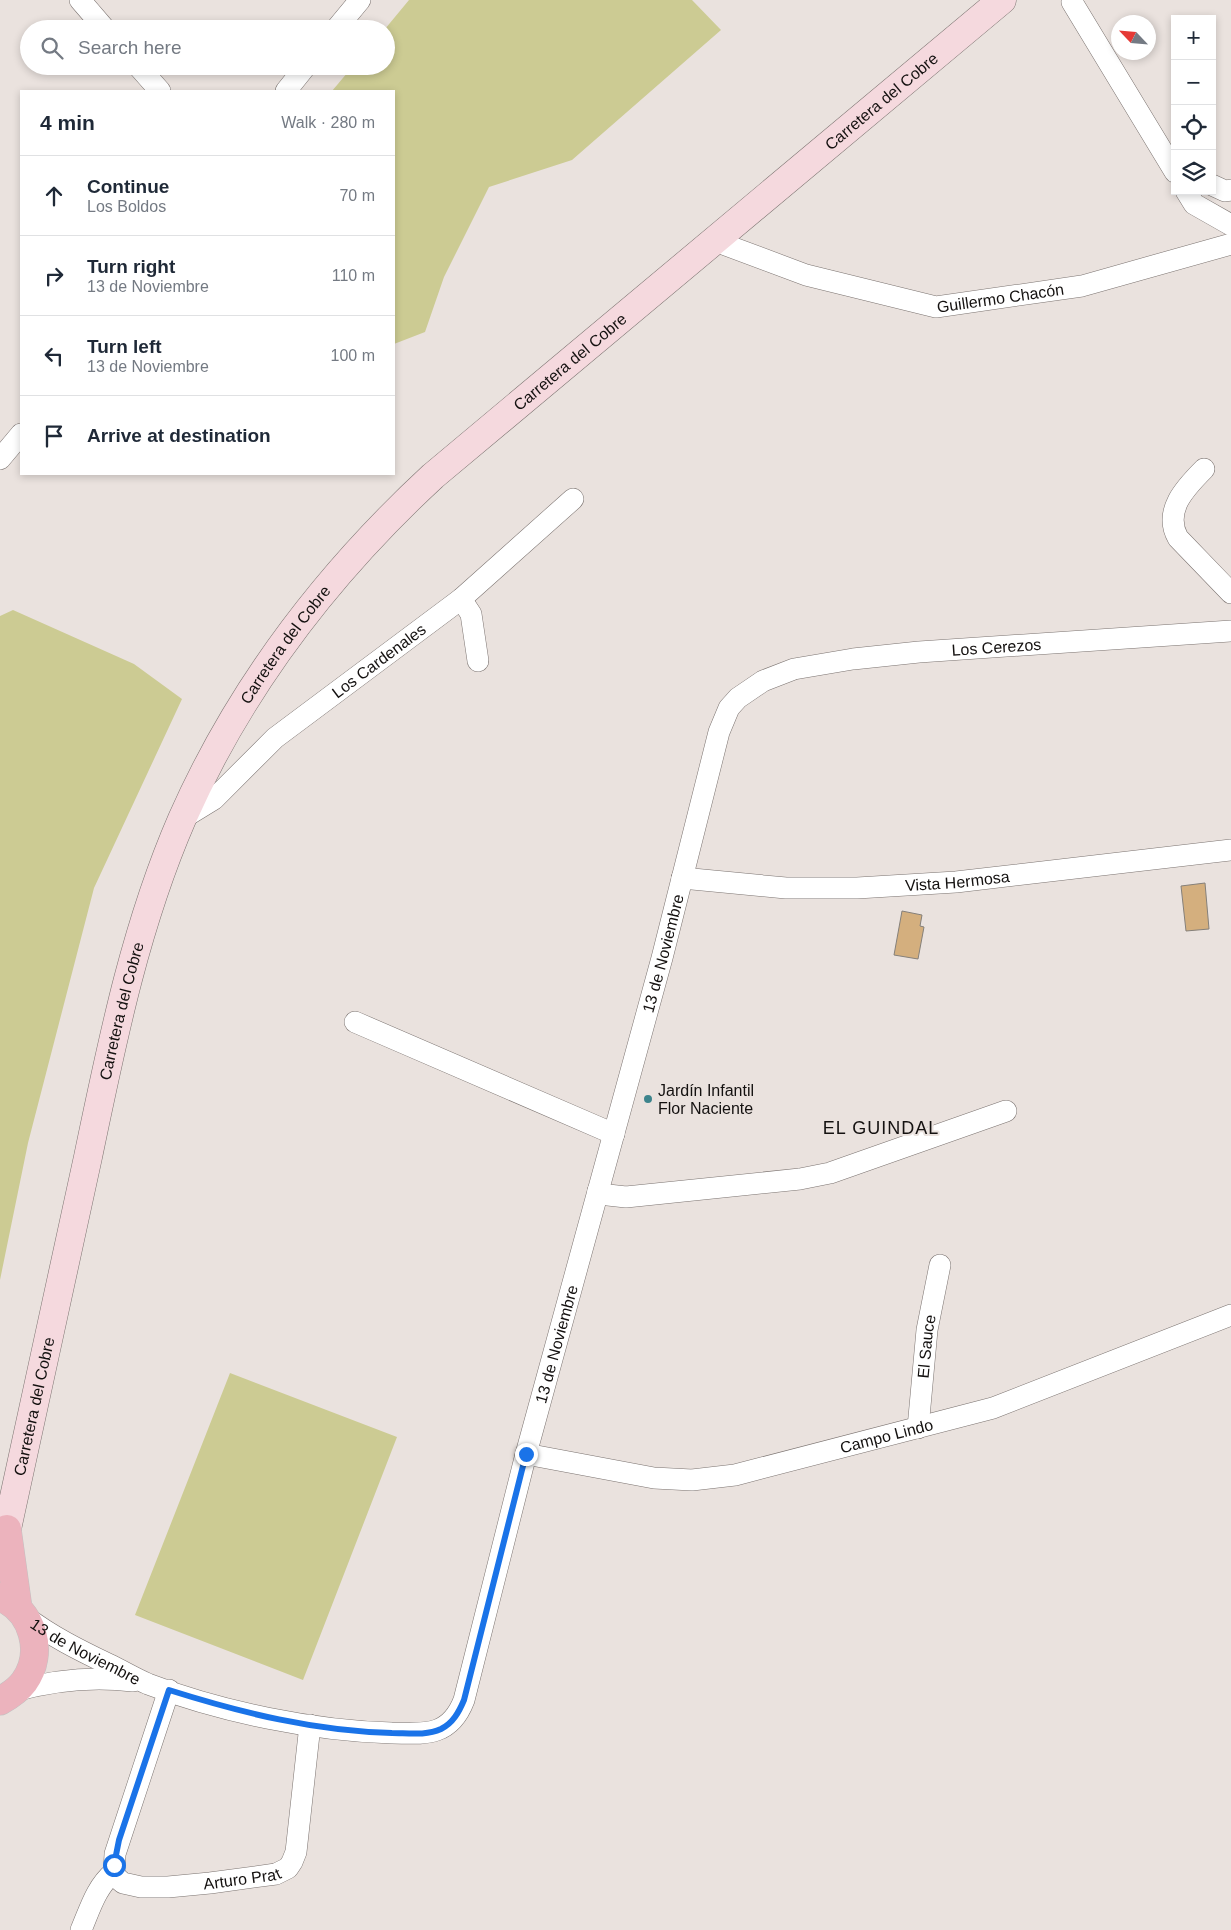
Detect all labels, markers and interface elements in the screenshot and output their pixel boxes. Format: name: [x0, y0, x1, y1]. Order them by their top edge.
north arrow: [1111, 15, 1156, 60]
map controls: [1171, 15, 1216, 195]
button: +: [1171, 15, 1216, 60]
search box: [20, 20, 395, 75]
icon: search: [38, 34, 66, 62]
text: Search here: [78, 37, 182, 58]
street label: Carretera del Cobre: [821, 49, 941, 153]
button: −: [1171, 60, 1216, 105]
button: locate: [1171, 105, 1216, 150]
text: 4 min: [40, 111, 95, 134]
text: Walk · 280 m: [281, 114, 375, 131]
button: layers: [1171, 150, 1216, 195]
text: Continue: [87, 176, 169, 197]
icon: ahead: [40, 182, 68, 210]
text: 70 m: [339, 187, 375, 204]
text: Los Boldos: [87, 198, 166, 215]
text: Turn right: [87, 256, 175, 277]
icon: right: [40, 262, 68, 290]
text: 110 m: [332, 267, 375, 284]
text: 13 de Noviembre: [87, 278, 209, 295]
street label: Guillermo Chacón: [936, 280, 1065, 315]
street label: Carretera del Cobre: [510, 310, 630, 414]
text: Turn left: [87, 336, 162, 357]
icon: left: [40, 342, 68, 370]
text: 100 m: [331, 347, 375, 364]
text: 13 de Noviembre: [87, 358, 209, 375]
icon: arrive: [40, 422, 68, 450]
text: Arrive at destination: [87, 425, 271, 446]
street label: Carretera del Cobre: [237, 582, 334, 707]
street label: Los Cardenales: [329, 620, 429, 701]
street label: Los Cerezos: [951, 635, 1042, 658]
street label: Vista Hermosa: [905, 867, 1010, 894]
street label: 13 de Noviembre: [639, 892, 686, 1014]
street label: Carretera del Cobre: [96, 940, 146, 1082]
place label: Jardín Infantil Flor Naciente: [658, 1082, 754, 1117]
marker: Jardín Infantil Flor Naciente: [642, 1093, 654, 1105]
district label: EL GUINDAL: [823, 1118, 939, 1138]
street label: 13 de Noviembre: [532, 1283, 580, 1405]
street label: El Sauce: [914, 1313, 938, 1379]
street label: Carretera del Cobre: [10, 1335, 57, 1477]
street label: Campo Lindo: [838, 1415, 935, 1456]
route end: [515, 1443, 538, 1466]
street label: 13 de Noviembre: [28, 1615, 143, 1688]
route start: [103, 1854, 126, 1877]
street label: Arturo Prat: [203, 1864, 284, 1892]

